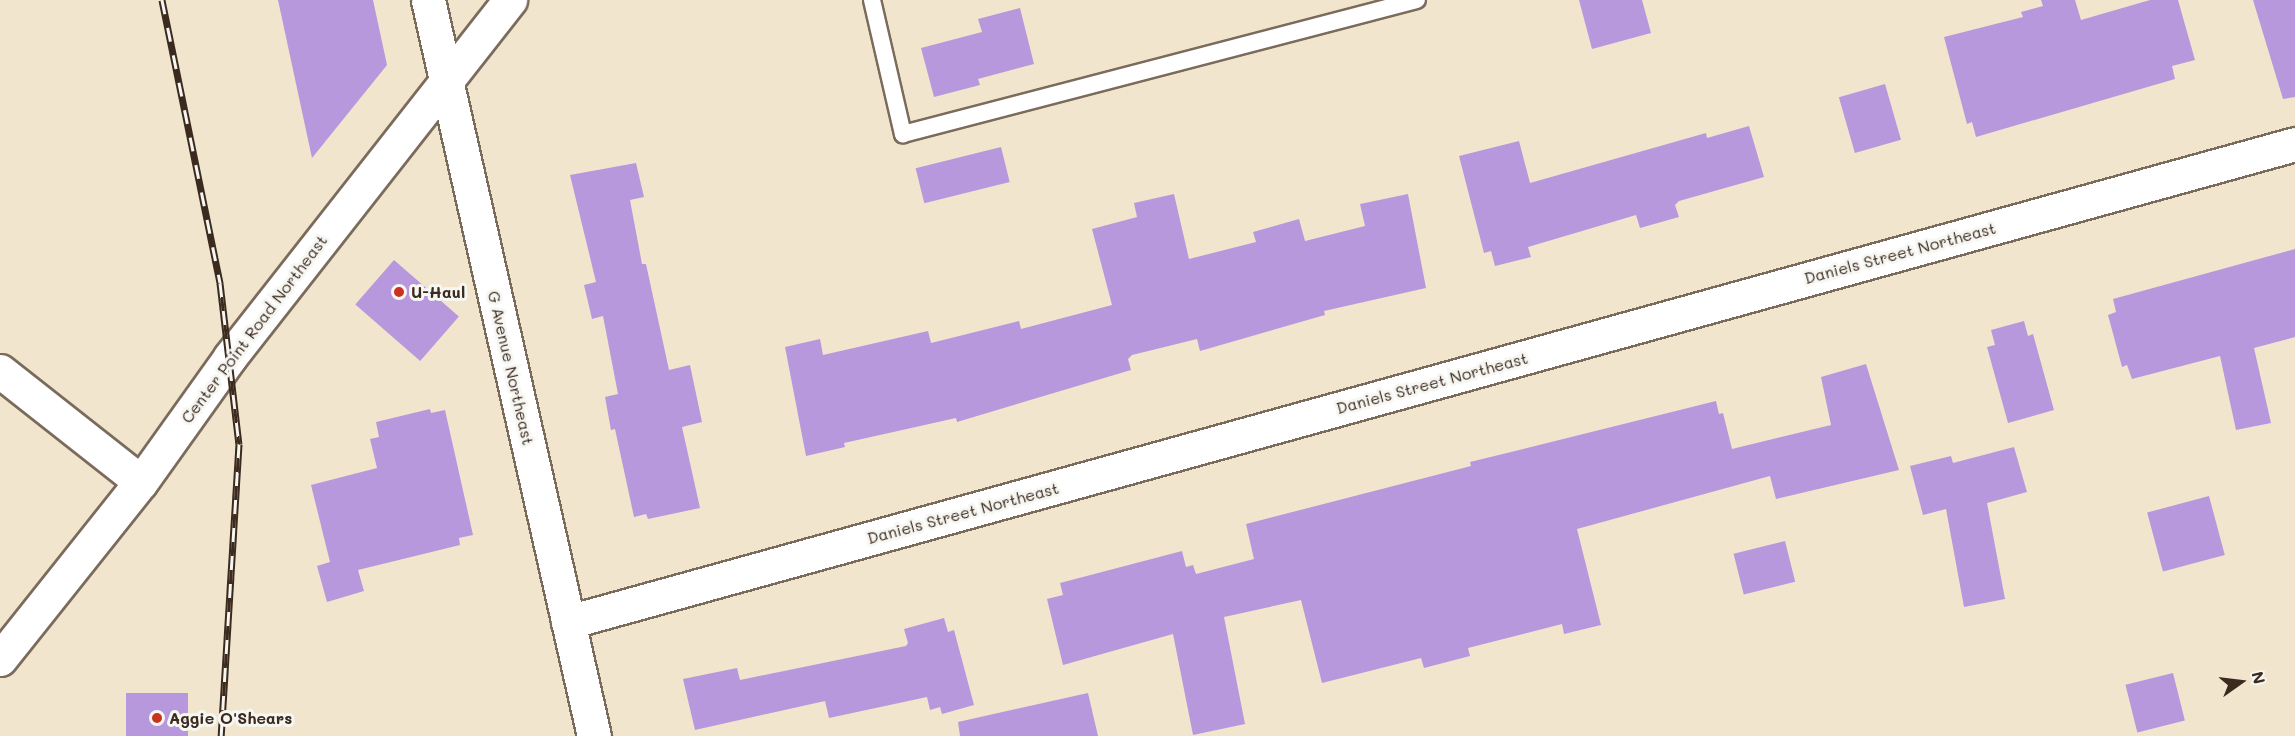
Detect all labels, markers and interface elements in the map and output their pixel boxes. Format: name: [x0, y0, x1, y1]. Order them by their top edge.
street label: Daniels Street Northeast: [1802, 218, 1998, 288]
street label: Center Point Road Northeast: [177, 231, 331, 427]
place label: U-Haul: [411, 282, 465, 302]
marker: U-Haul: [392, 285, 406, 299]
street label: G Avenue Northeast: [484, 289, 538, 447]
street label: Daniels Street Northeast: [1334, 348, 1530, 418]
street label: Daniels Street Northeast: [865, 478, 1061, 548]
north arrow: [2211, 652, 2271, 712]
text: N: [2247, 669, 2271, 686]
place label: Aggie O'Shears: [169, 708, 292, 728]
marker: Aggie O'Shears: [150, 711, 164, 725]

